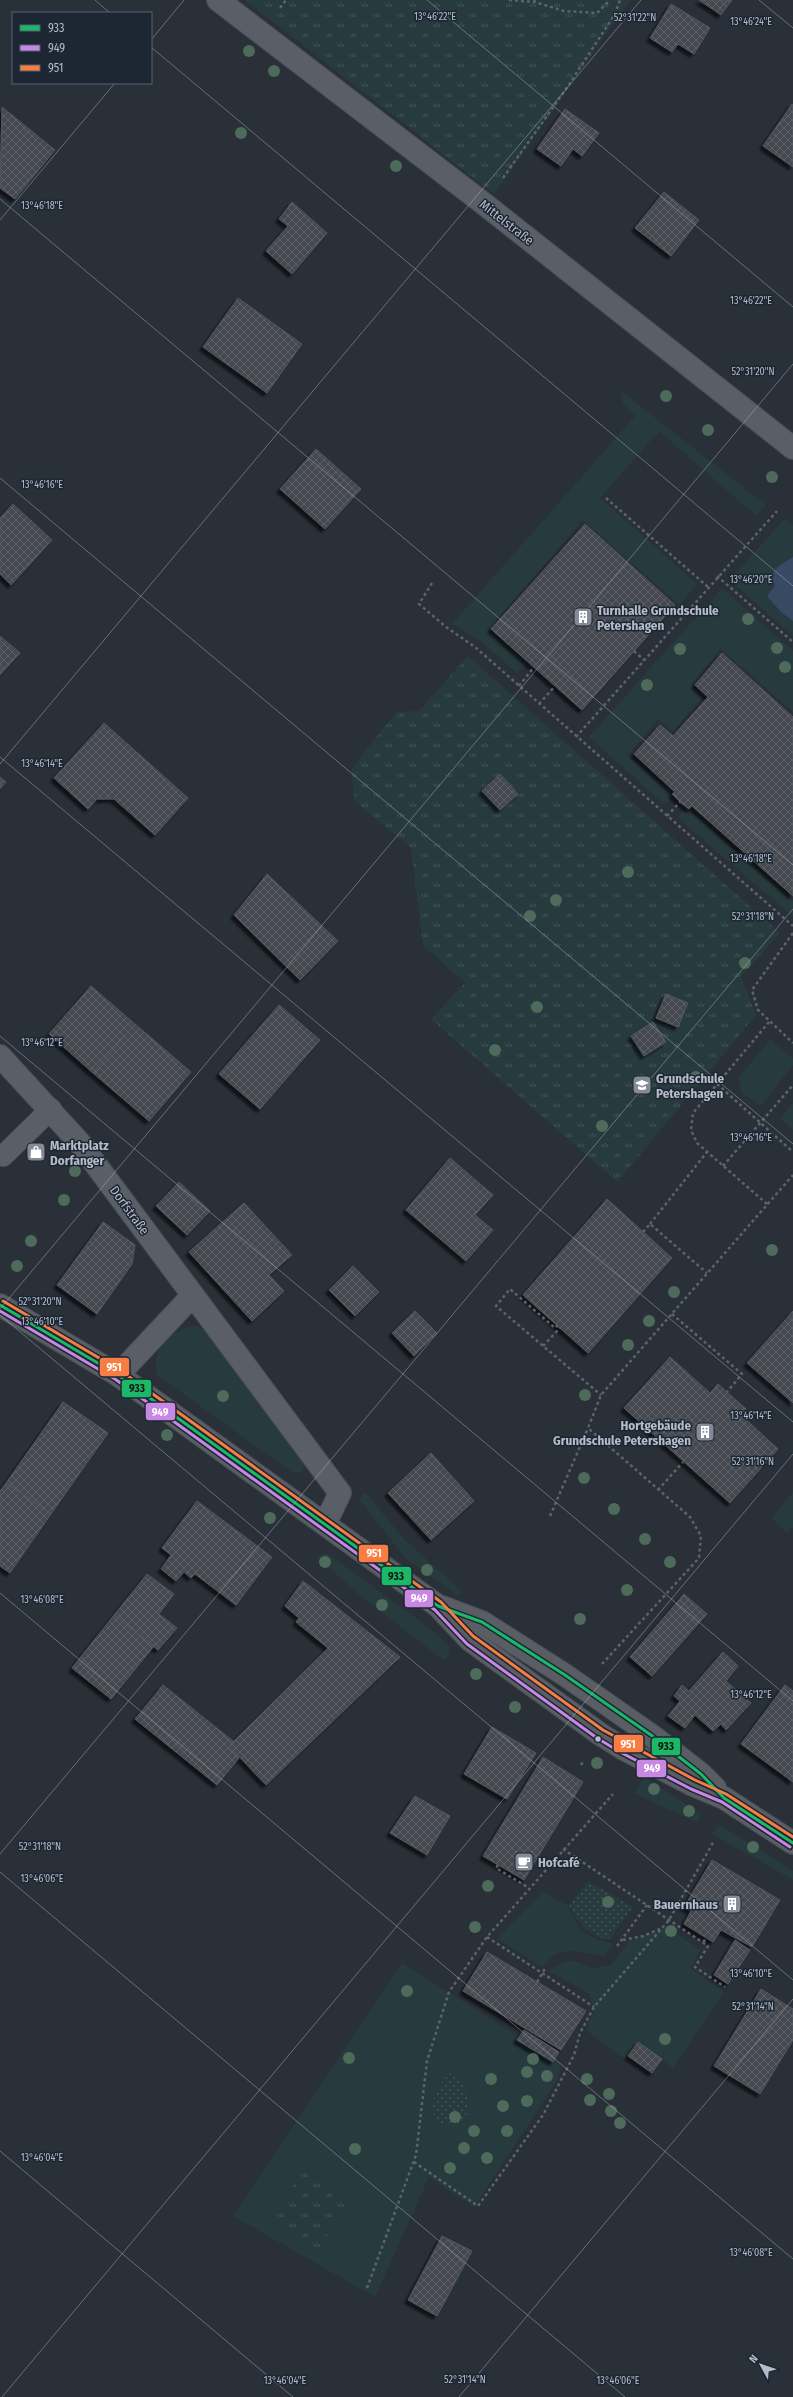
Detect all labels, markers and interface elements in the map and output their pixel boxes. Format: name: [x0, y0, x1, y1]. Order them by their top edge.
text: 13°46'22"E: [414, 11, 456, 23]
legend: [12, 12, 152, 84]
text: 52°31'22"N: [614, 12, 656, 24]
text: 13°46'24"E: [730, 16, 772, 28]
text: 933: [48, 21, 64, 35]
text: 949: [48, 41, 65, 55]
text: 951: [48, 61, 63, 75]
street label: Mittelstraße: [477, 197, 537, 248]
text: 13°46'18"E: [21, 200, 63, 212]
text: 13°46'22"E: [730, 295, 772, 307]
text: 52°31'20"N: [731, 366, 775, 378]
text: 13°46'16"E: [21, 479, 63, 491]
text: 13°46'20"E: [730, 574, 773, 586]
place label: Turnhalle Grundschule Petershagen: [597, 603, 719, 633]
building icon: Turnhalle Grundschule Petershagen: [572, 606, 594, 628]
text: 13°46'14"E: [21, 758, 63, 770]
text: 13°46'18"E: [730, 853, 772, 865]
text: 52°31'18"N: [732, 911, 774, 923]
text: 13°46'12"E: [21, 1037, 63, 1049]
place label: Grundschule Petershagen: [656, 1071, 724, 1101]
school or university icon: Grundschule Petershagen: [631, 1074, 653, 1096]
text: 13°46'16"E: [730, 1132, 772, 1144]
place label: Marktplatz Dorfanger: [50, 1138, 109, 1168]
shop icon: Marktplatz Dorfanger: [25, 1141, 47, 1163]
street label: Dorfstraße: [107, 1183, 152, 1238]
text: 52°31'20"N: [18, 1296, 62, 1308]
text: 13°46'10"E: [21, 1316, 63, 1328]
line badge: 951: [99, 1357, 130, 1377]
text: 951: [106, 1361, 122, 1374]
line badge: 933: [121, 1379, 152, 1398]
text: 933: [129, 1382, 145, 1395]
line badge: 949: [145, 1402, 176, 1421]
text: 949: [152, 1406, 169, 1419]
text: 13°46'14"E: [730, 1410, 772, 1422]
place label: Hortgebäude Grundschule Petershagen: [553, 1418, 691, 1448]
building icon: Hortgebäude Grundschule Petershagen: [694, 1421, 716, 1443]
text: 52°31'16"N: [732, 1456, 774, 1468]
line badge: 951: [358, 1544, 389, 1563]
text: 951: [366, 1547, 382, 1560]
line badge: 933: [381, 1566, 412, 1586]
text: 933: [388, 1570, 404, 1583]
line badge: 949: [404, 1589, 434, 1608]
text: 949: [411, 1592, 428, 1605]
text: 13°46'08"E: [20, 1594, 64, 1606]
text: 13°46'12"E: [730, 1689, 772, 1701]
unlabelled marker: [593, 1734, 603, 1744]
line badge: 951: [613, 1734, 644, 1753]
line badge: 933: [651, 1737, 681, 1756]
text: 951: [620, 1738, 636, 1751]
text: 933: [658, 1740, 674, 1753]
line badge: 949: [636, 1759, 667, 1778]
text: 949: [644, 1762, 661, 1775]
text: 52°31'18"N: [19, 1841, 61, 1853]
cafe icon: Hofcafé: [513, 1851, 535, 1873]
place label: Hofcafé: [538, 1855, 580, 1870]
text: 13°46'06"E: [20, 1873, 64, 1885]
building icon: Bauernhaus: [721, 1893, 743, 1915]
place label: Bauernhaus: [654, 1897, 718, 1912]
text: 13°46'10"E: [730, 1968, 772, 1980]
text: 52°31'14"N: [732, 2001, 774, 2013]
text: 13°46'04"E: [21, 2152, 64, 2164]
text: 13°46'08"E: [729, 2247, 773, 2259]
north arrow: [741, 2345, 781, 2385]
text: N: [747, 2352, 761, 2366]
text: 52°31'14"N: [444, 2374, 486, 2386]
text: 13°46'04"E: [264, 2375, 307, 2387]
text: 13°46'06"E: [596, 2375, 640, 2387]

